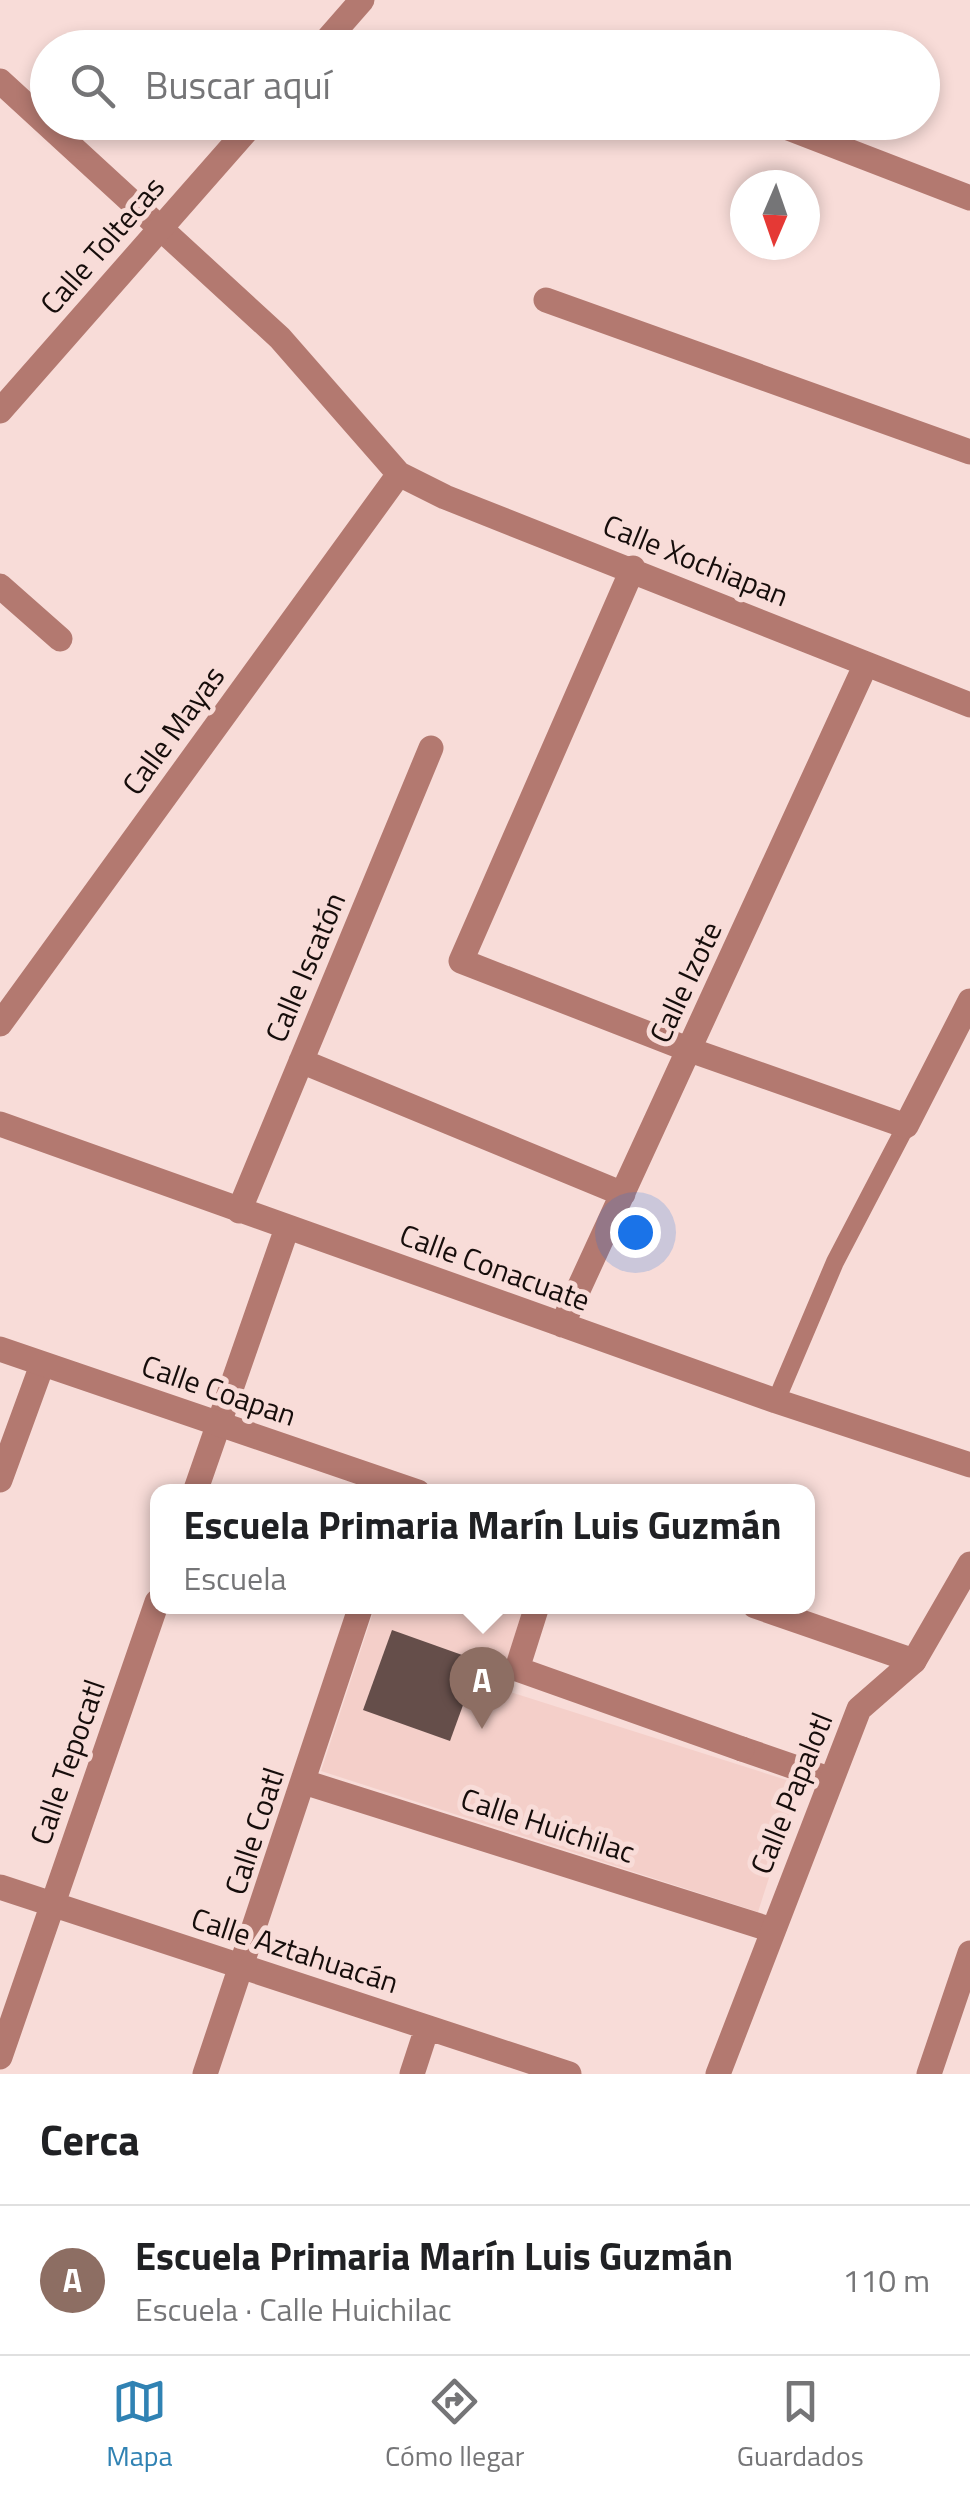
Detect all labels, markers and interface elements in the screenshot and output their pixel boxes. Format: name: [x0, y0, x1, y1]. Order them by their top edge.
search box: [30, 30, 940, 140]
text: Buscar aquí: [145, 56, 331, 114]
icon: search: [65, 58, 120, 113]
street label: Calle Toltecas: [29, 166, 175, 324]
north arrow: [730, 170, 820, 260]
street label: Calle Xochiapan: [596, 502, 796, 618]
street label: Calle Mayas: [110, 656, 236, 804]
street label: Calle Iscatón: [253, 885, 357, 1049]
street label: Calle Izote: [637, 914, 733, 1050]
your location: [610, 1207, 661, 1258]
street label: Calle Conacuate: [393, 1211, 597, 1323]
street label: Calle Coapan: [135, 1342, 303, 1438]
popup: [150, 1484, 815, 1614]
text: Escuela Primaria Marín Luis Guzmán: [184, 1496, 781, 1554]
text: Escuela: [184, 1554, 287, 1602]
pin: A: [450, 1646, 514, 1729]
street label: Calle Tepocatl: [17, 1673, 117, 1851]
street label: Calle Papalotl: [738, 1705, 844, 1881]
street label: Calle Coatl: [212, 1761, 296, 1901]
street label: Calle Huichilac: [455, 1775, 641, 1875]
street label: Calle Aztahuacán: [185, 1895, 405, 2005]
text: Cerca: [40, 2107, 140, 2171]
text: Escuela Primaria Marín Luis Guzmán: [135, 2227, 733, 2285]
text: A: [63, 2256, 82, 2304]
text: 110 m: [842, 2256, 930, 2304]
text: Escuela · Calle Huichilac: [135, 2285, 452, 2333]
tab: Mapa: [106, 2374, 173, 2477]
tab: Cómo llegar: [385, 2374, 524, 2477]
tab: Guardados: [737, 2374, 864, 2477]

